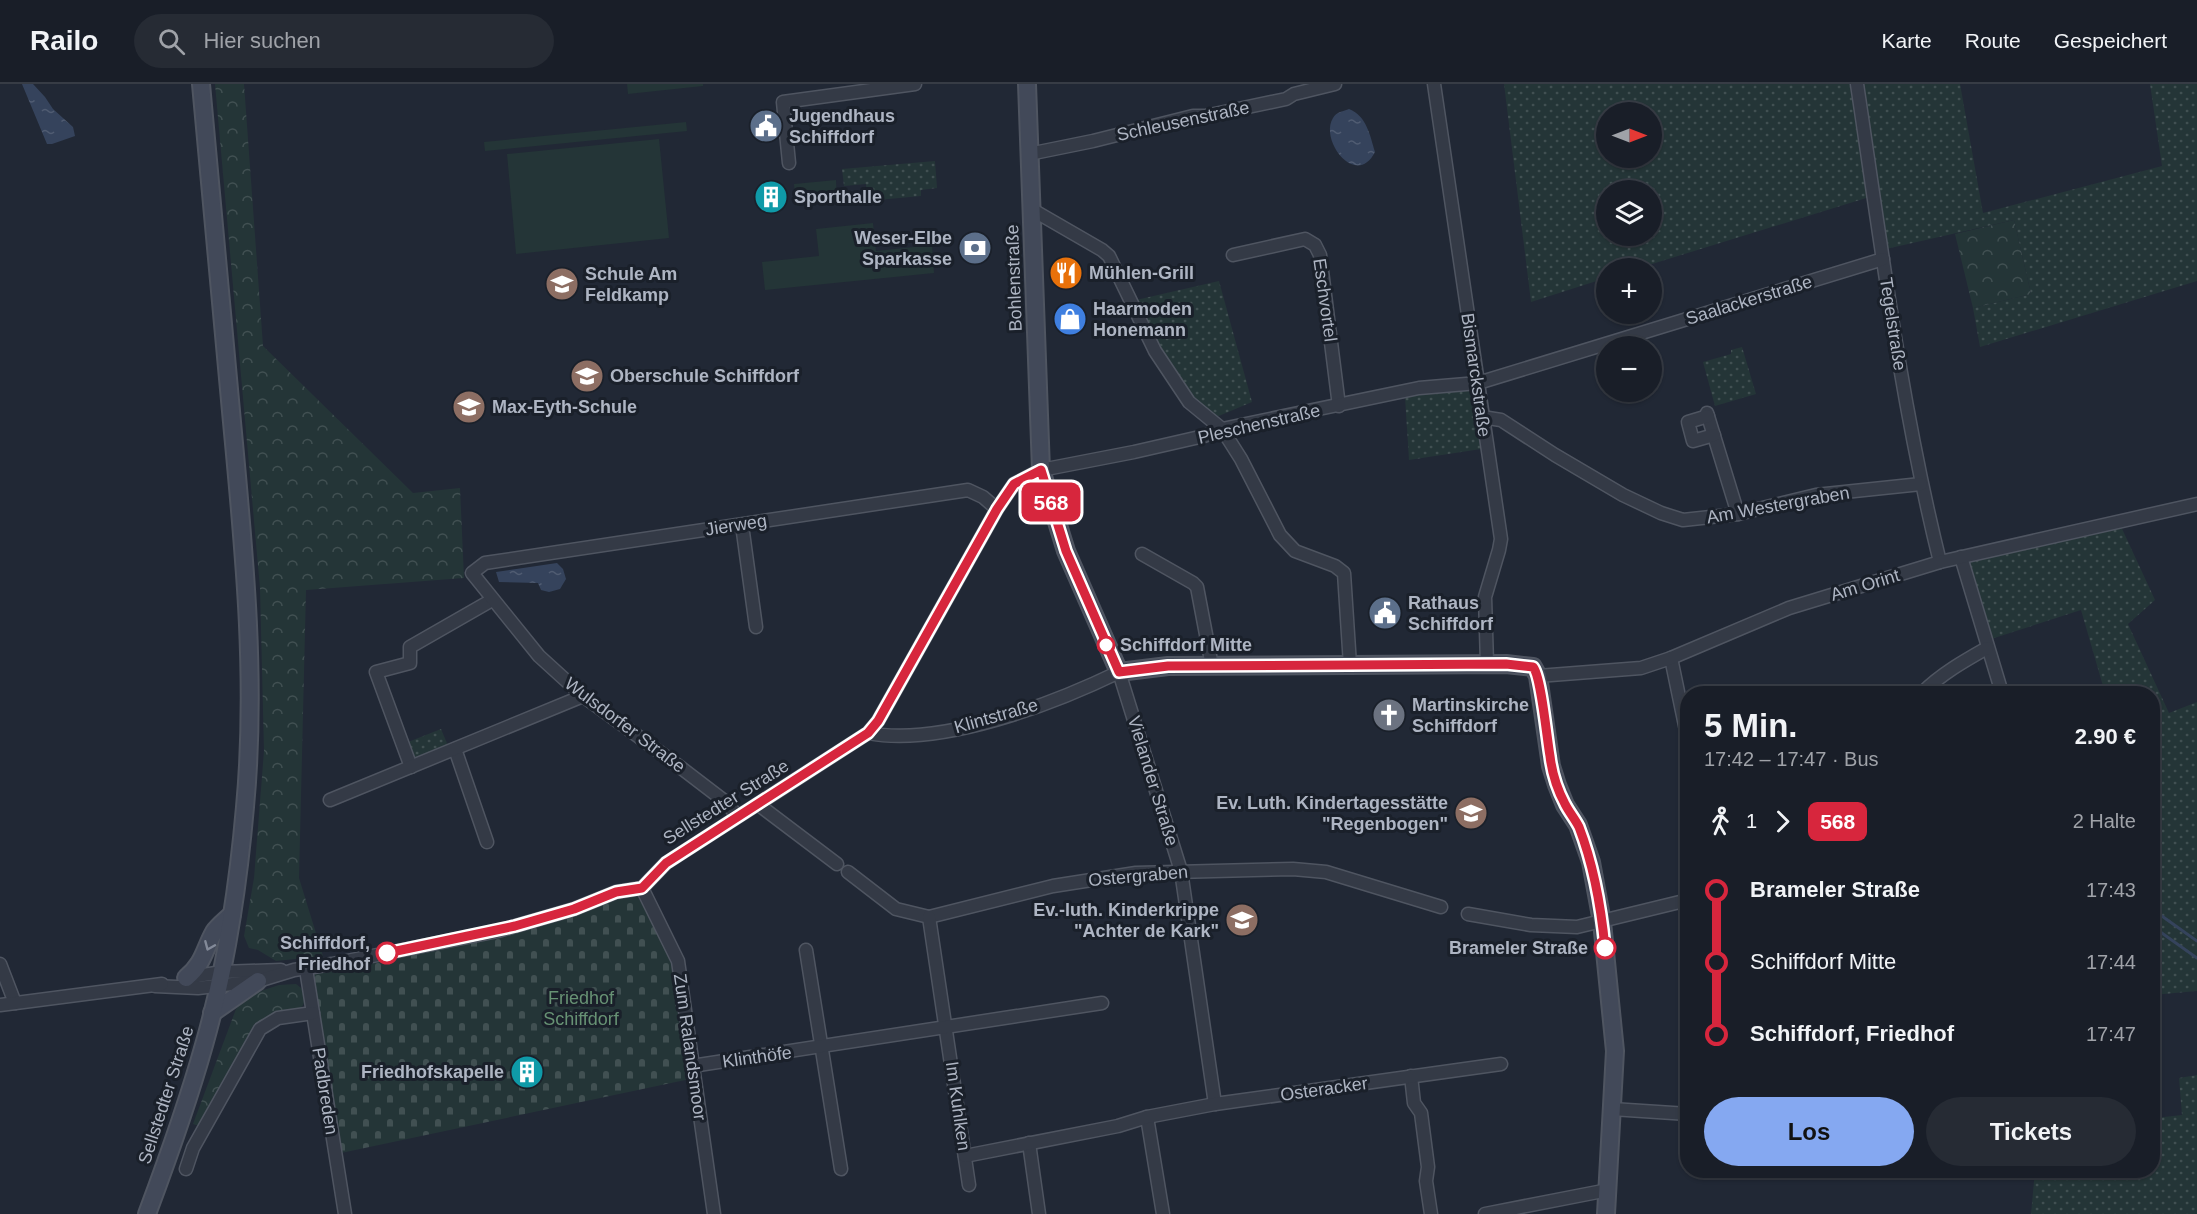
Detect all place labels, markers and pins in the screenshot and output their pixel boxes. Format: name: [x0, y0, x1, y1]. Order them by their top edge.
place label: Jugendhaus Schiffdorf: [789, 106, 895, 147]
public building icon: Jugendhaus Schiffdorf: [748, 108, 784, 144]
building icon: Sporthalle: [753, 179, 789, 215]
place label: Sporthalle: [794, 187, 882, 207]
place label: Weser-Elbe Sparkasse: [854, 228, 952, 269]
bank icon: Weser-Elbe Sparkasse: [957, 230, 993, 266]
restaurant icon: Mühlen-Grill: [1048, 255, 1084, 291]
place label: Mühlen-Grill: [1089, 263, 1194, 283]
place label: Schule Am Feldkamp: [585, 264, 677, 305]
school or university icon: Schule Am Feldkamp: [544, 266, 580, 302]
place label: Haarmoden Honemann: [1093, 299, 1192, 340]
shop icon: Haarmoden Honemann: [1052, 301, 1088, 337]
school or university icon: Oberschule Schiffdorf: [569, 358, 605, 394]
place label: Oberschule Schiffdorf: [610, 366, 800, 386]
school or university icon: Max-Eyth-Schule: [451, 389, 487, 425]
place label: Max-Eyth-Schule: [492, 397, 637, 417]
place label: Rathaus Schiffdorf: [1408, 593, 1494, 634]
public building icon: Rathaus Schiffdorf: [1367, 595, 1403, 631]
place label: Schiffdorf Mitte: [1120, 635, 1252, 655]
marker: Schiffdorf Mitte: [1097, 636, 1115, 654]
place label: Martinskirche Schiffdorf: [1412, 695, 1529, 736]
church icon: Martinskirche Schiffdorf: [1371, 697, 1407, 733]
place label: Ev. Luth. Kindertagesstätte "Regenbogen": [1216, 793, 1448, 834]
school or university icon: Ev. Luth. Kindertagesstätte "Regenbogen": [1453, 795, 1489, 831]
place label: Ev.-luth. Kinderkrippe "Achter de Kark": [1033, 900, 1219, 941]
school or university icon: Ev.-luth. Kinderkrippe "Achter de Kark": [1224, 902, 1260, 938]
place label: Schiffdorf, Friedhof: [280, 933, 371, 974]
marker: Brameler Straße: [1594, 937, 1616, 959]
place label: Brameler Straße: [1449, 938, 1588, 958]
marker: Schiffdorf, Friedhof: [376, 942, 398, 964]
building icon: Friedhofskapelle: [509, 1054, 545, 1090]
place label: Friedhofskapelle: [361, 1062, 504, 1082]

